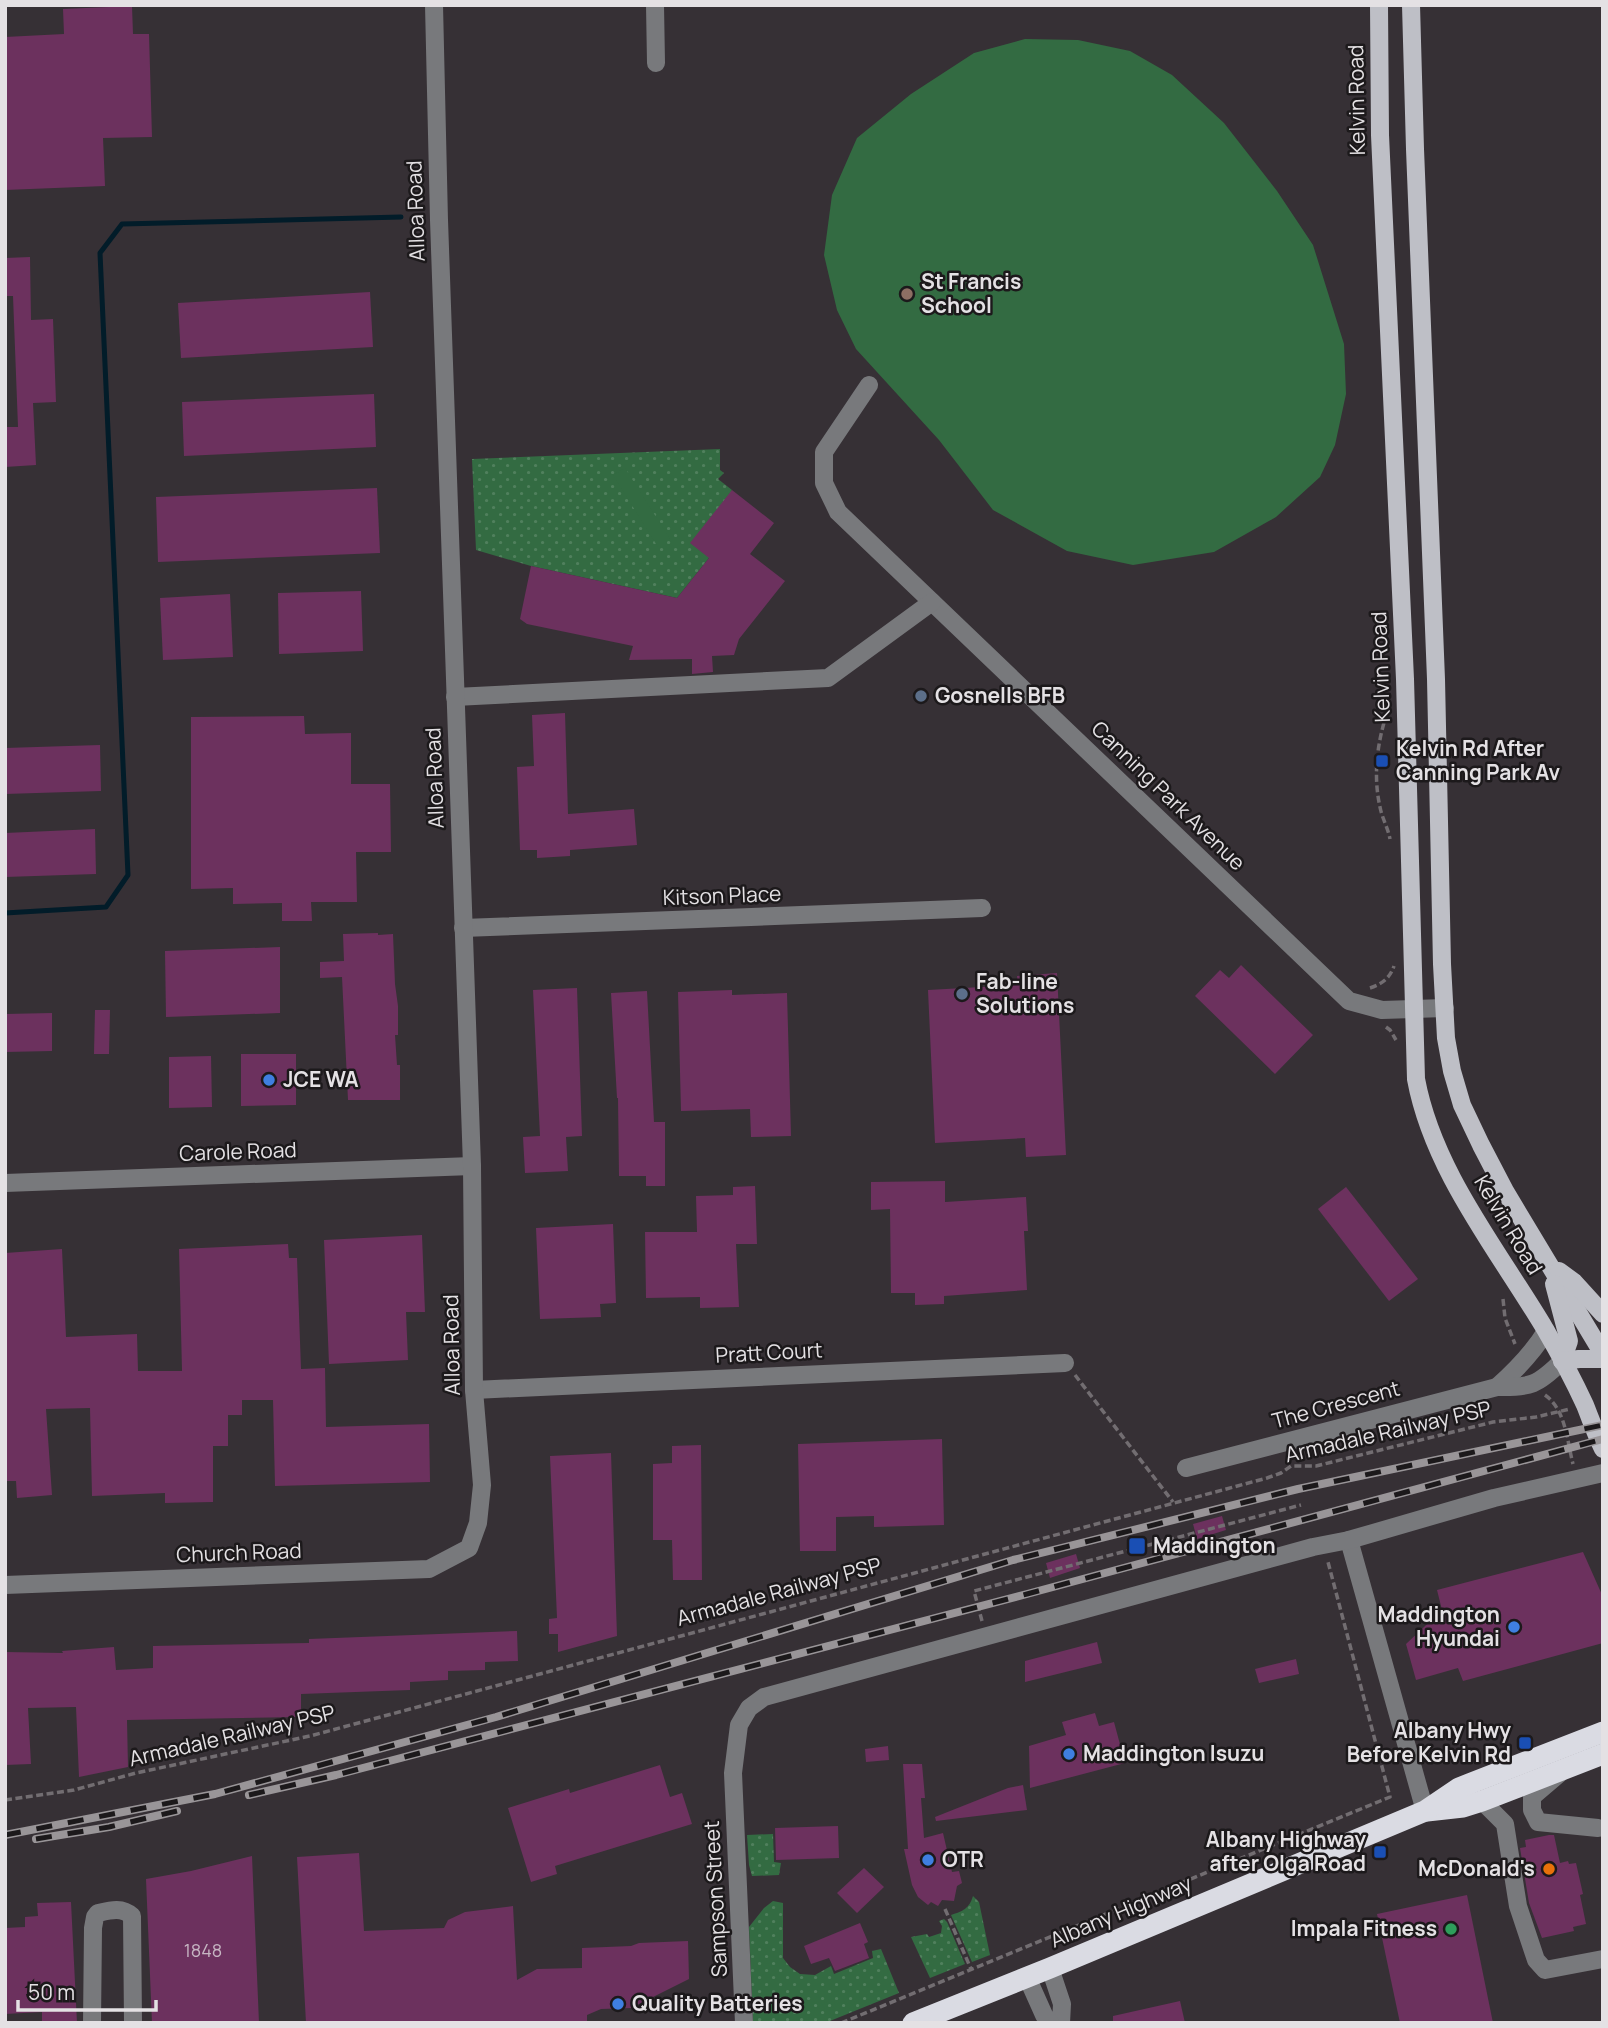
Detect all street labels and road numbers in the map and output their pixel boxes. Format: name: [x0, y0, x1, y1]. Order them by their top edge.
street label: Kelvin Road: [1341, 44, 1371, 156]
street label: Alloa Road: [399, 160, 431, 262]
street label: Kelvin Road: [1364, 611, 1396, 723]
street label: Canning Park Avenue: [1086, 714, 1252, 876]
street label: Alloa Road: [418, 727, 450, 829]
street label: Kitson Place: [662, 879, 782, 911]
street label: Carole Road: [179, 1135, 297, 1167]
street label: Kelvin Road: [1468, 1170, 1549, 1279]
street label: Alloa Road: [436, 1294, 466, 1396]
street label: Pratt Court: [715, 1335, 823, 1369]
street label: The Crescent: [1269, 1374, 1403, 1435]
street label: Armadale Railway PSP: [1282, 1394, 1494, 1468]
street label: Church Road: [176, 1536, 302, 1568]
street label: Armadale Railway PSP: [673, 1550, 884, 1632]
street label: Armadale Railway PSP: [126, 1698, 338, 1772]
street label: Sampson Street: [697, 1820, 733, 1978]
street label: Albany Highway: [1045, 1869, 1196, 1954]

